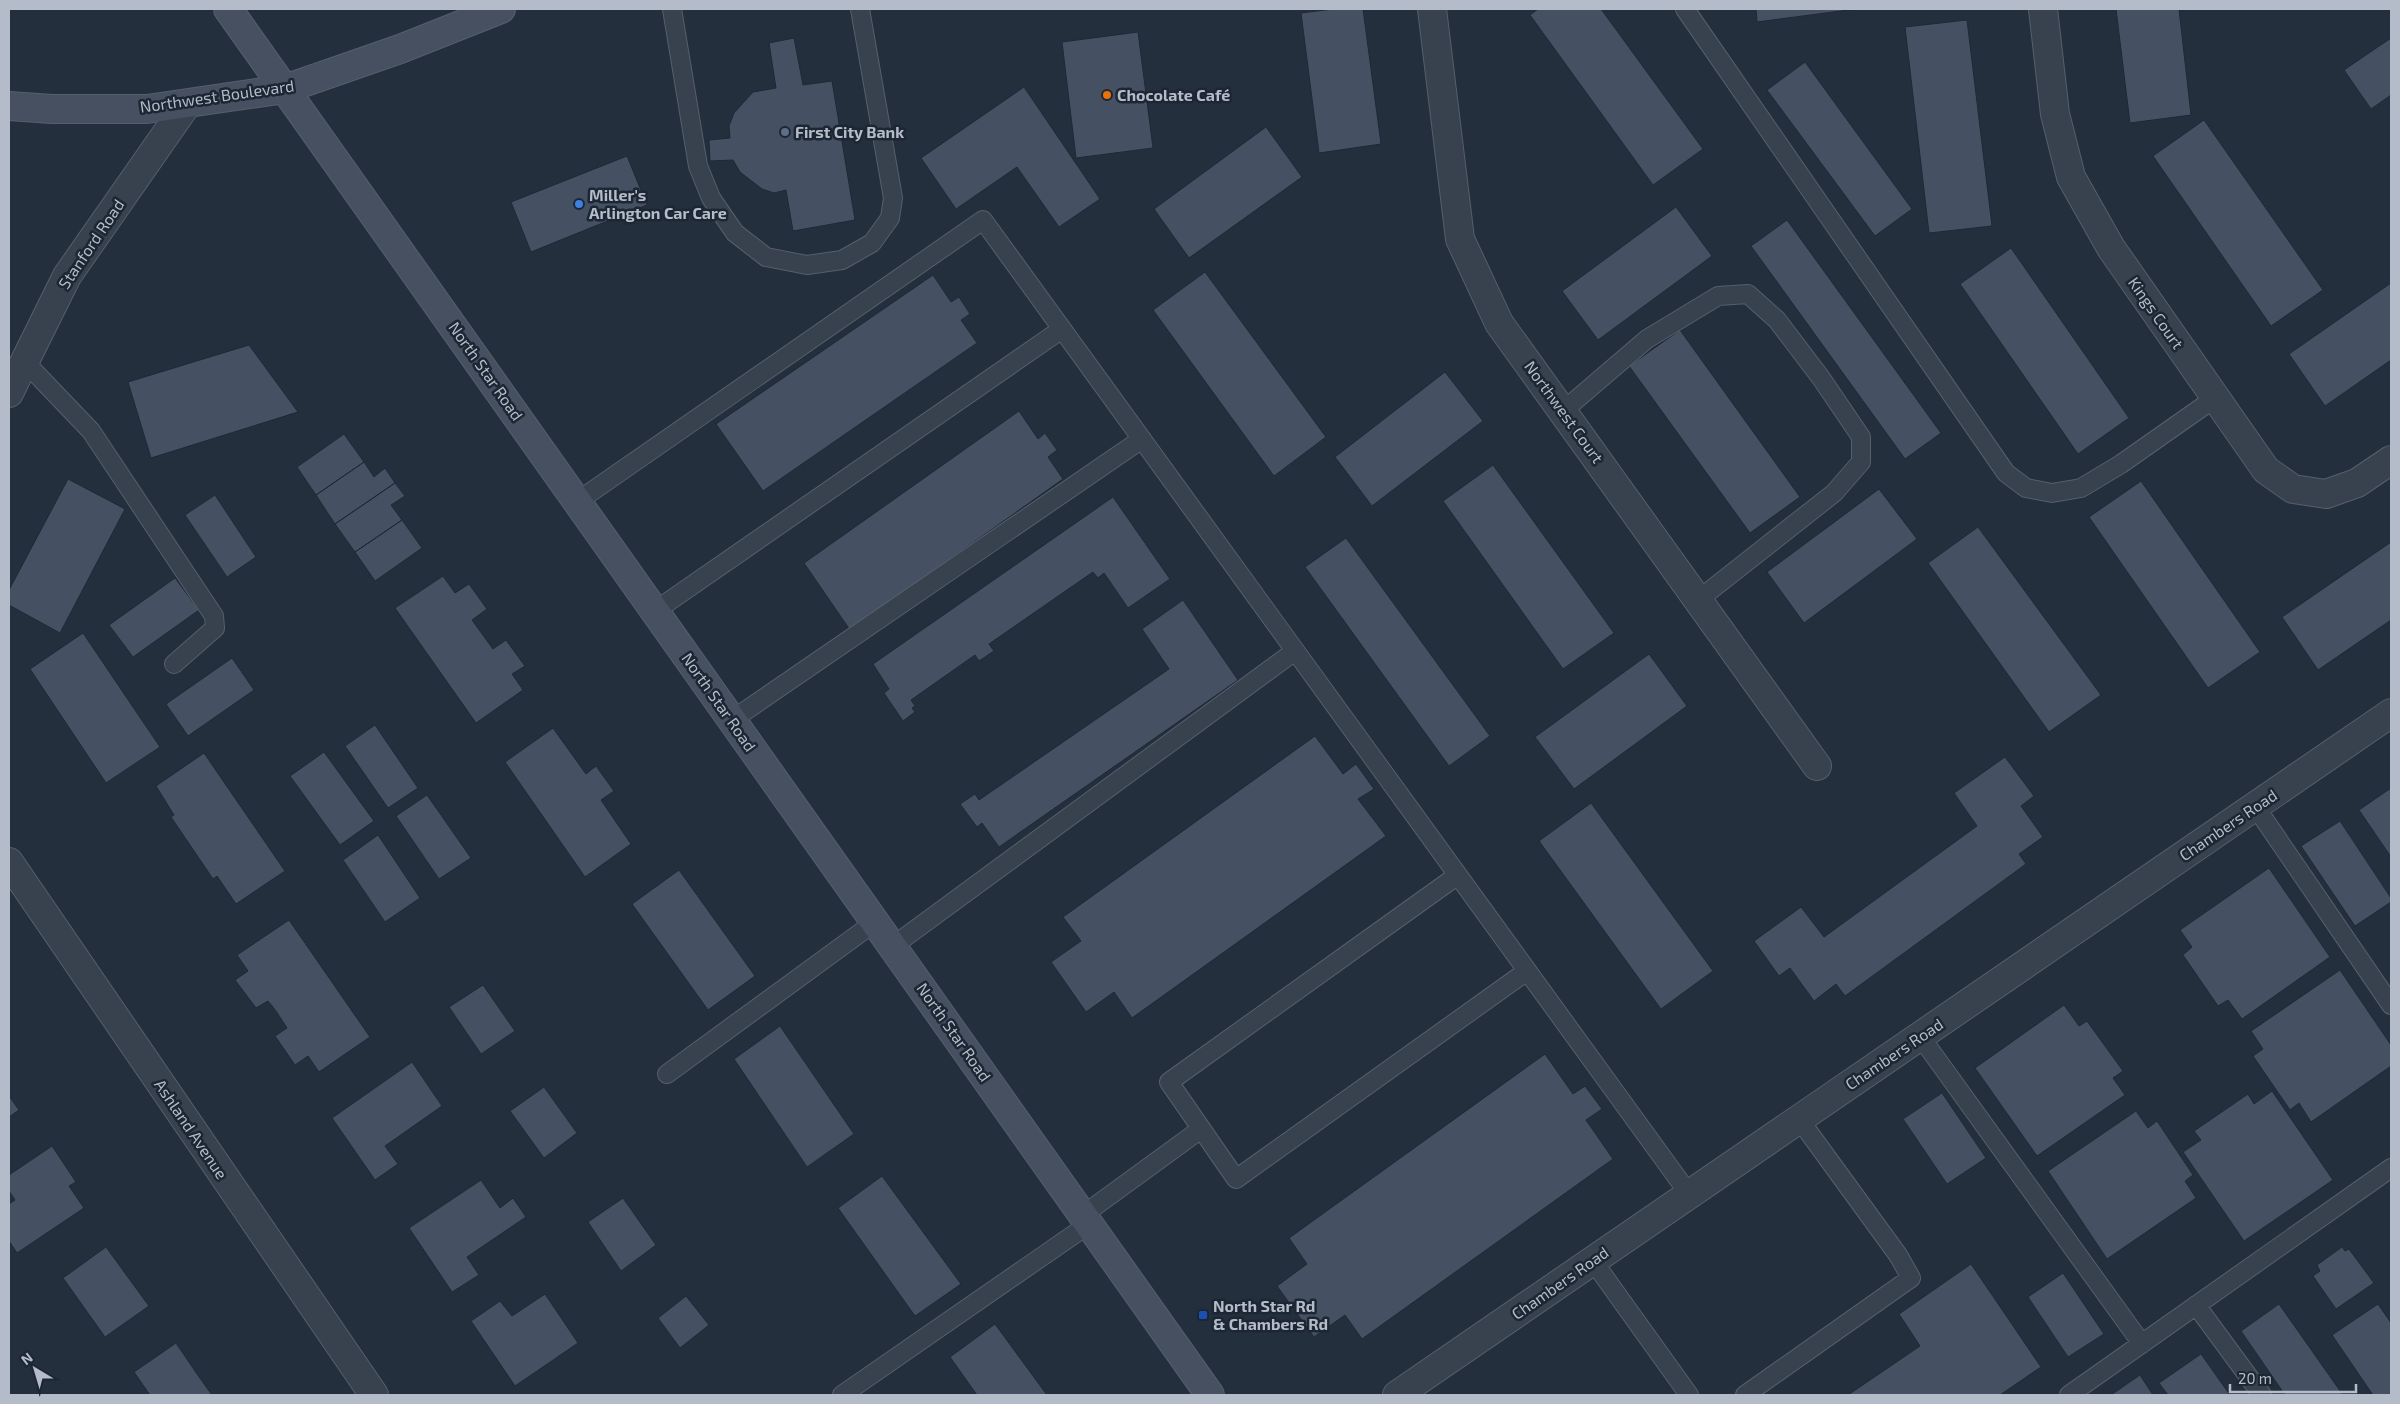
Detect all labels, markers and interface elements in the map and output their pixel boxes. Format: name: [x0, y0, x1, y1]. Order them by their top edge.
street label: Northwest Boulevard: [138, 75, 295, 116]
place label: Chocolate Café: [1117, 85, 1230, 104]
marker: Chocolate Café: [1101, 89, 1113, 101]
place label: First City Bank: [795, 122, 904, 142]
marker: First City Bank: [779, 126, 791, 138]
place label: Miller's Arlington Car Care: [589, 185, 727, 222]
street label: Stanford Road: [54, 195, 128, 292]
marker: Miller's Arlington Car Care: [573, 198, 585, 210]
street label: Kings Court: [2125, 273, 2188, 352]
street label: North Star Road: [445, 318, 527, 424]
street label: Northwest Court: [1521, 357, 1608, 466]
street label: North Star Road: [678, 649, 760, 755]
street label: Chambers Road: [2175, 785, 2280, 864]
street label: North Star Road: [913, 979, 995, 1085]
street label: Chambers Road: [1841, 1014, 1946, 1093]
street label: Ashland Avenue: [151, 1075, 232, 1182]
street label: Chambers Road: [1508, 1242, 1612, 1323]
place label: North Star Rd & Chambers Rd: [1213, 1296, 1328, 1333]
marker: North Star Rd & Chambers Rd: [1197, 1309, 1209, 1321]
north arrow: [10, 1344, 60, 1394]
text: N: [17, 1349, 36, 1368]
scale bar: [2230, 1362, 2356, 1394]
text: 20 m: [2238, 1369, 2272, 1387]

